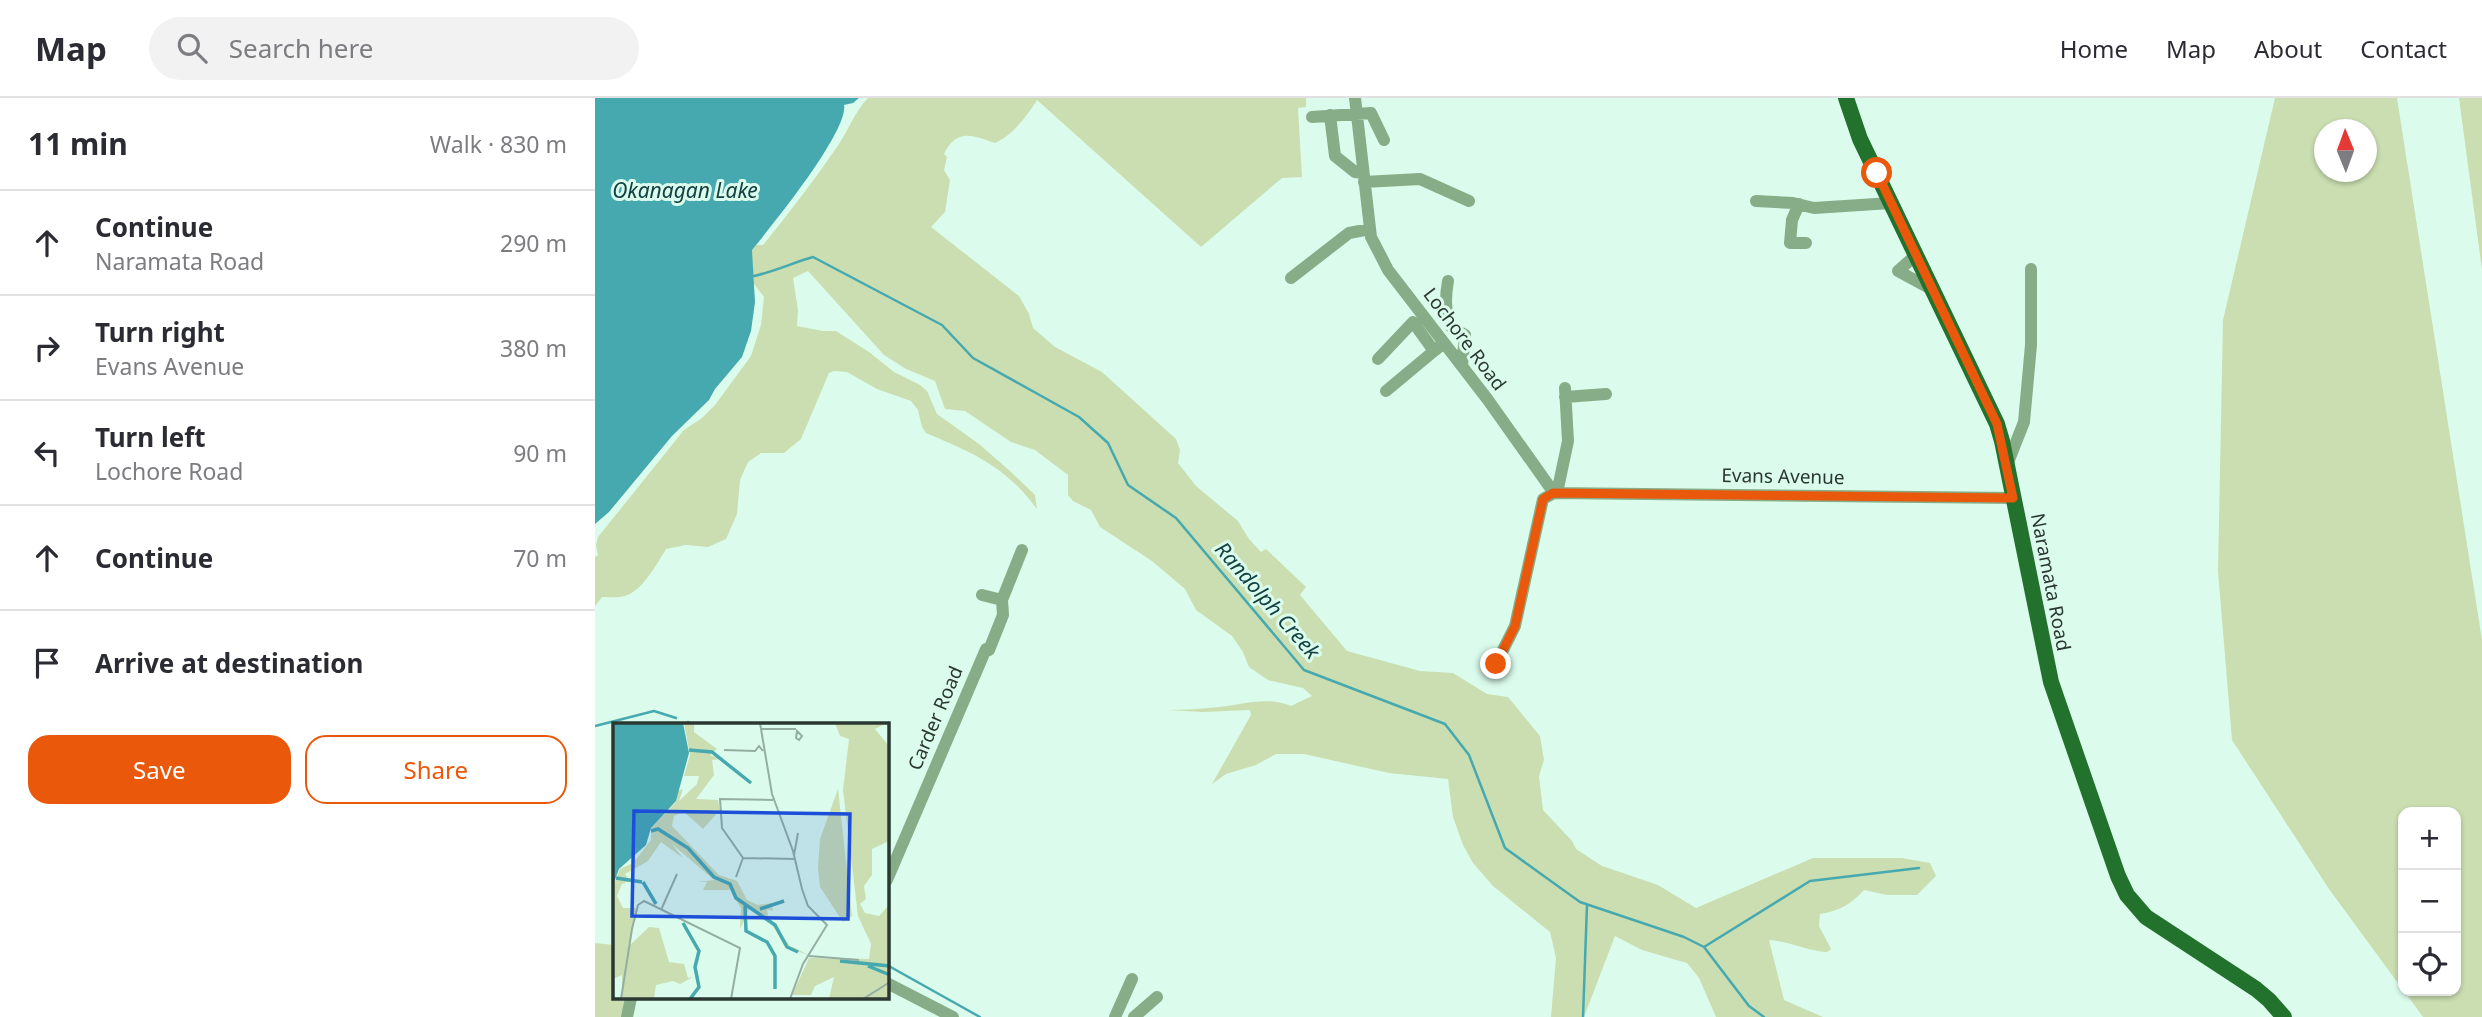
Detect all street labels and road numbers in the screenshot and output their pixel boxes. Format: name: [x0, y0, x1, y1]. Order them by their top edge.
street label: Lochore Road: [1418, 282, 1512, 396]
street label: Evans Avenue: [1721, 462, 1845, 490]
street label: Naramata Road: [2025, 511, 2077, 653]
street label: Carder Road: [901, 662, 969, 774]

